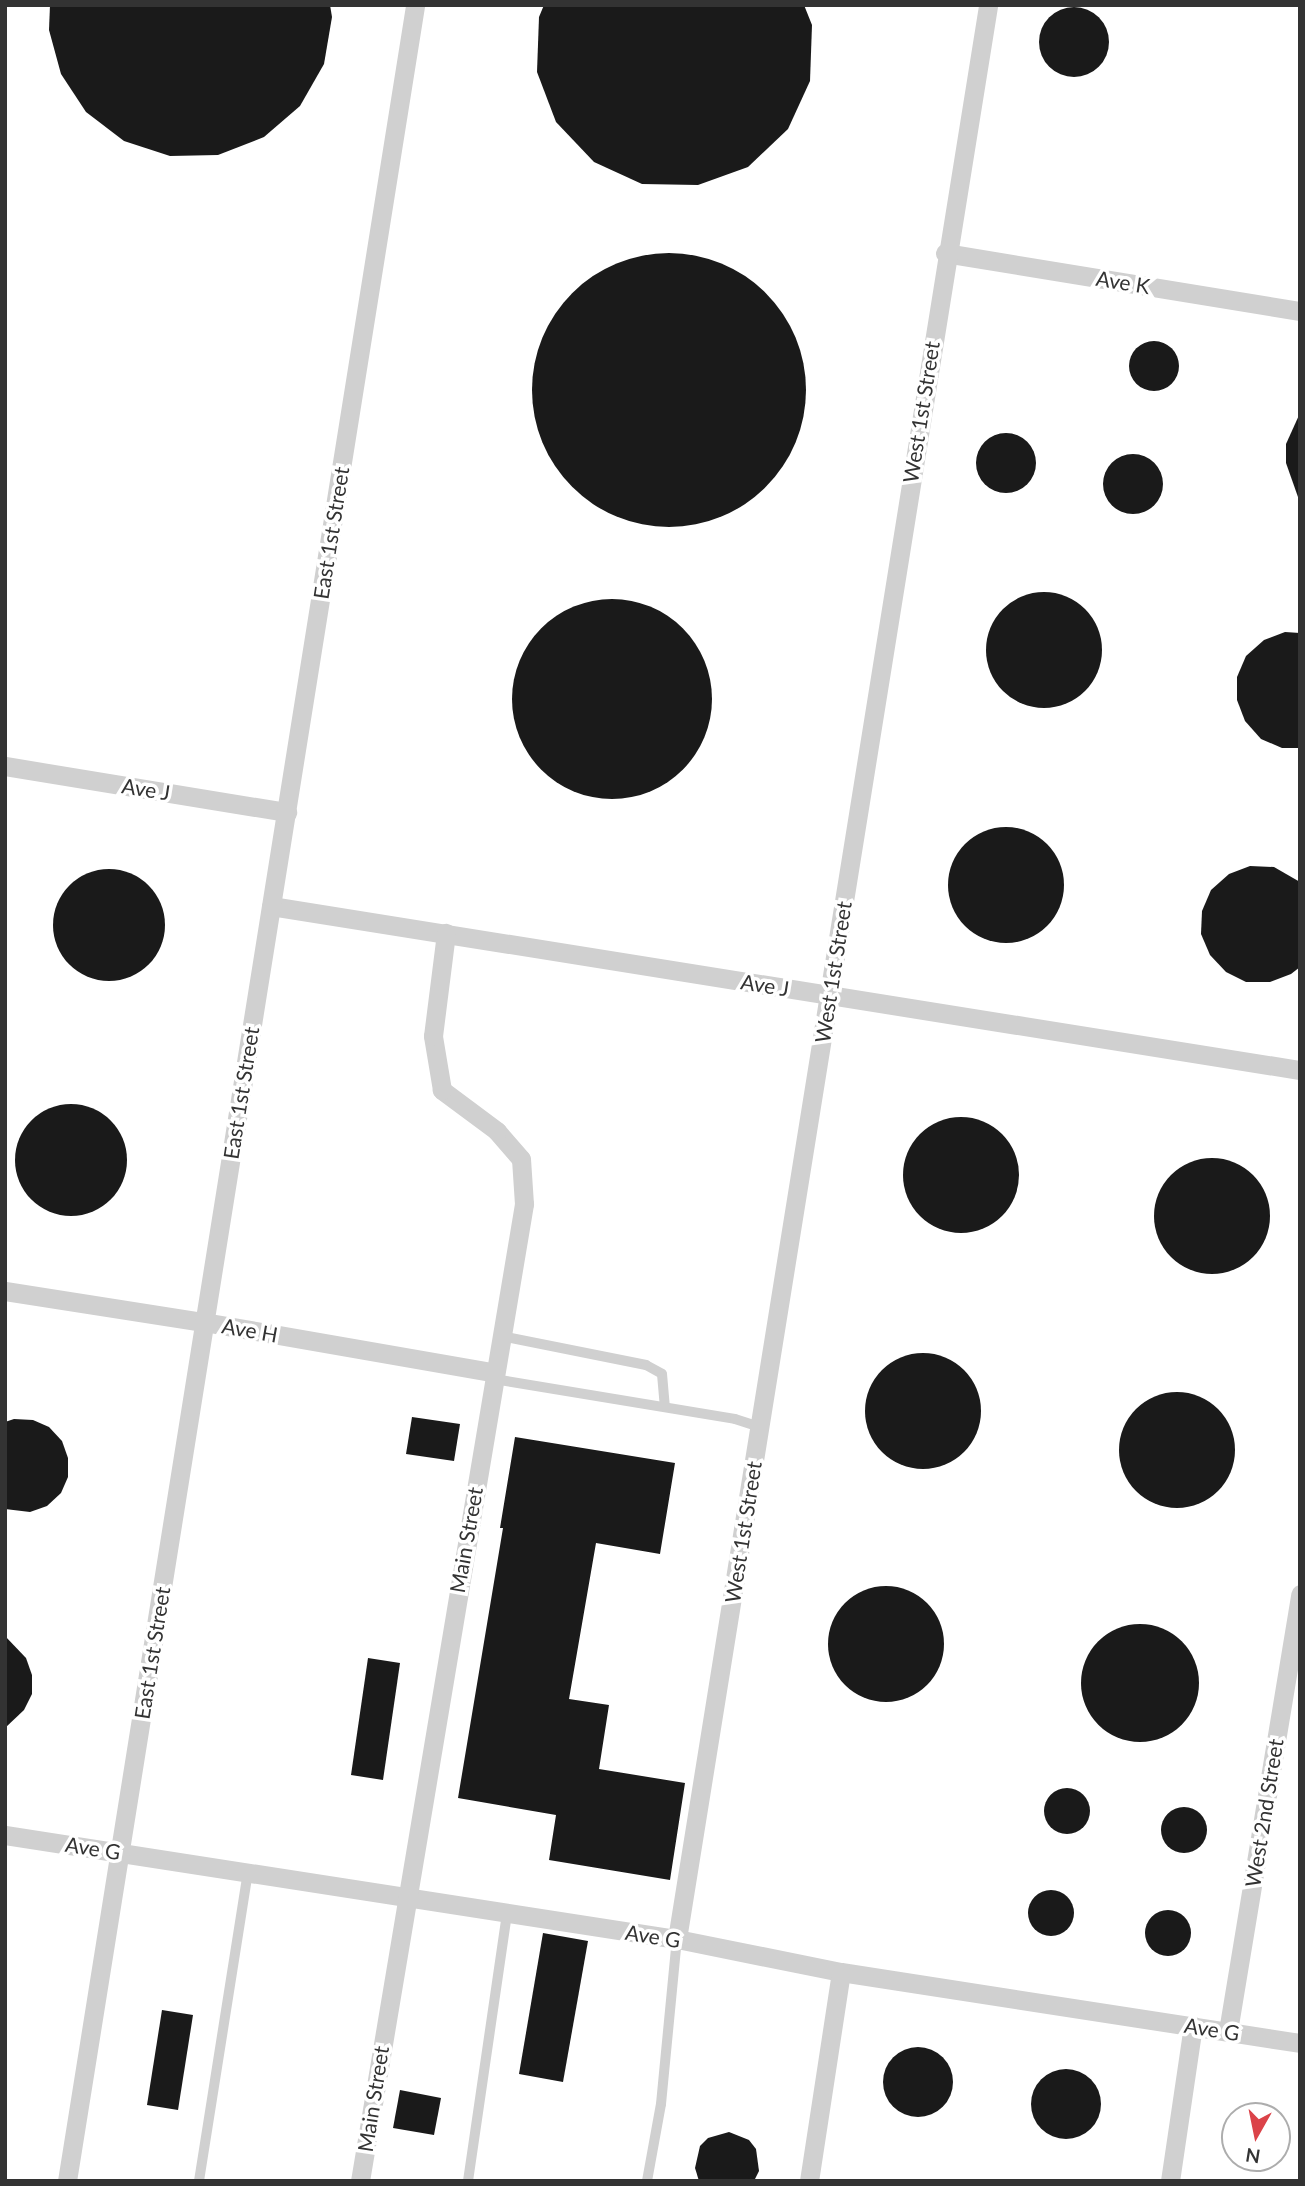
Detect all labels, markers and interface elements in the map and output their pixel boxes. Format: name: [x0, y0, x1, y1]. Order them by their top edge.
street label: Ave K: [1094, 265, 1152, 299]
street label: West 1st Street: [897, 339, 945, 485]
street label: East 1st Street: [308, 465, 354, 601]
street label: Ave J: [120, 773, 172, 805]
street label: West 1st Street: [809, 899, 857, 1045]
street label: Ave J: [739, 969, 791, 1001]
street label: East 1st Street: [218, 1025, 264, 1161]
street label: Ave H: [220, 1313, 280, 1347]
street label: West 1st Street: [719, 1459, 767, 1605]
street label: Main Street: [444, 1485, 488, 1595]
street label: East 1st Street: [129, 1585, 175, 1721]
street label: West 2nd Street: [1240, 1737, 1288, 1889]
street label: Ave G: [64, 1831, 122, 1865]
street label: Ave G: [624, 1919, 682, 1953]
street label: Ave G: [1183, 2012, 1241, 2046]
street label: Main Street: [352, 2044, 394, 2154]
north arrow: [1221, 2102, 1291, 2172]
text: N: [1244, 2144, 1262, 2169]

